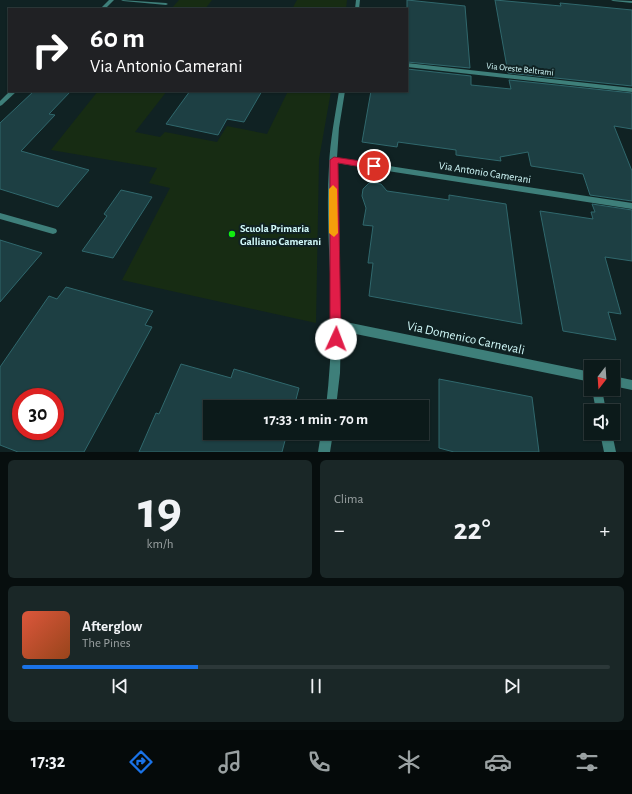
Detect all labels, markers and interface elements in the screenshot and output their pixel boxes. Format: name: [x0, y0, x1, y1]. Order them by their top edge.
icon: right: [24, 24, 76, 76]
text: 60 m: [90, 25, 145, 53]
text: Via Antonio Camerani: [90, 58, 243, 76]
street label: Via Oreste Beltrami: [486, 61, 554, 78]
pin: [357, 149, 391, 183]
icon: arrive: [363, 155, 385, 177]
street label: Via Antonio Camerani: [438, 160, 532, 185]
place label: Scuola Primaria Galliano Camerani: [240, 223, 321, 247]
marker: Scuola Primaria Galliano Camerani: [227, 229, 237, 239]
position arrow: [315, 318, 357, 360]
street label: Via Domenico Carnevali: [406, 320, 526, 357]
north arrow: [584, 360, 620, 396]
map controls: [584, 360, 620, 440]
speed limit sign: 30: [12, 388, 64, 440]
button: sound: [584, 404, 620, 440]
text: 17:33 · 1 min · 70 m: [264, 412, 368, 427]
text: 19: [138, 485, 182, 537]
text: Clima: [334, 493, 364, 506]
text: 22°: [453, 515, 491, 545]
text: −: [334, 519, 345, 541]
text: +: [599, 519, 610, 541]
text: km/h: [147, 538, 173, 551]
text: Afterglow: [82, 619, 142, 634]
text: The Pines: [82, 637, 131, 650]
icon: previous: [109, 675, 131, 697]
icon: pause: [305, 675, 327, 697]
icon: next: [501, 675, 523, 697]
icon: directions: [127, 748, 155, 776]
icon: music: [216, 748, 244, 776]
icon: phone: [305, 748, 333, 776]
icon: climate: [395, 748, 423, 776]
icon: car: [484, 748, 512, 776]
icon: filters: [573, 748, 601, 776]
text: 17:32: [31, 753, 65, 771]

